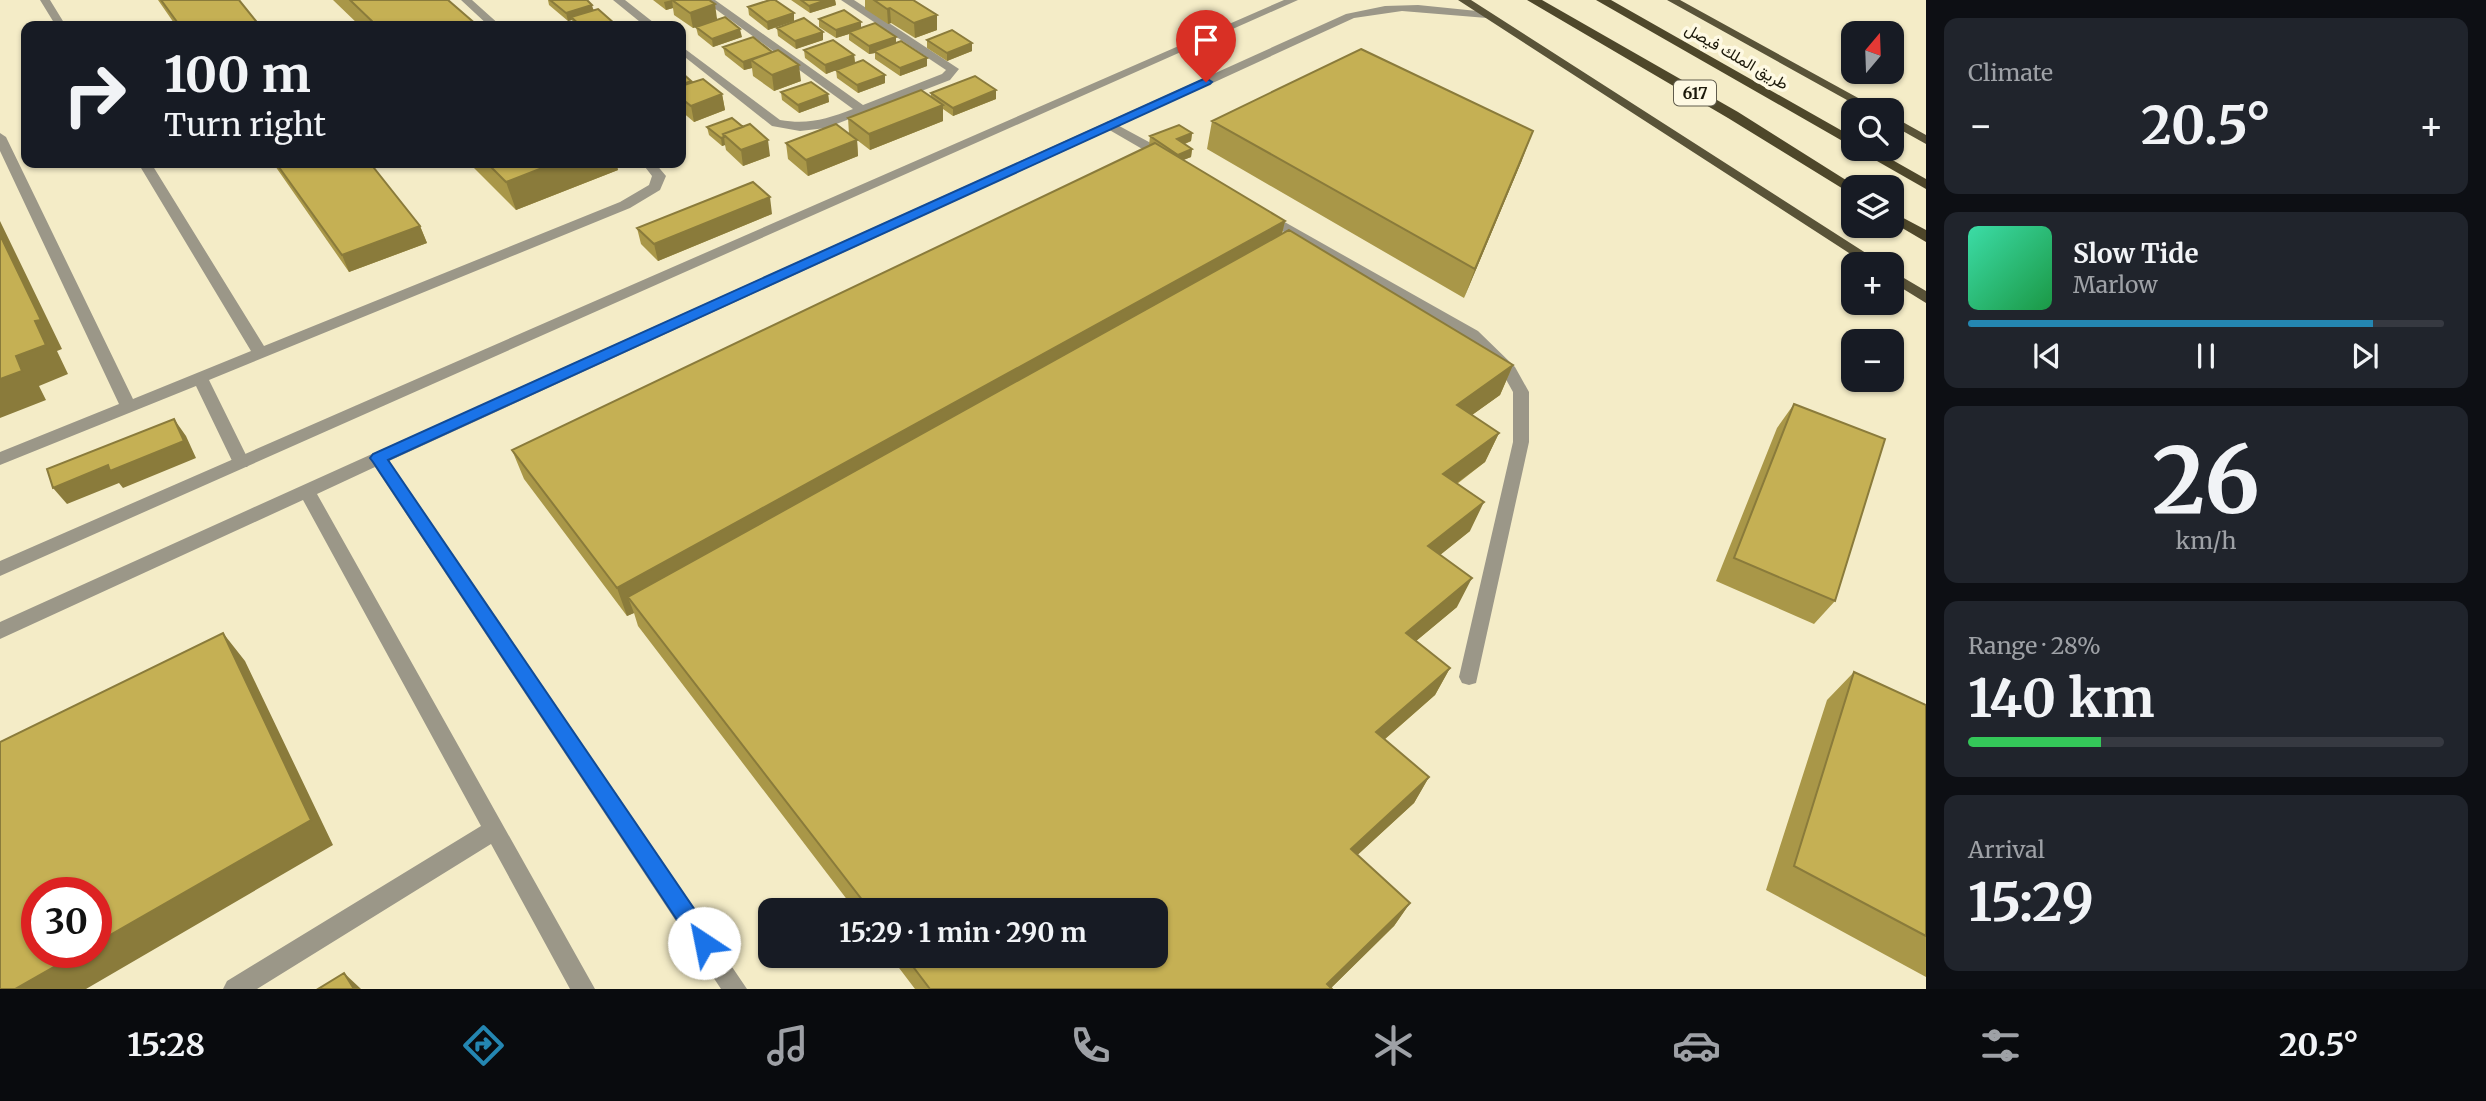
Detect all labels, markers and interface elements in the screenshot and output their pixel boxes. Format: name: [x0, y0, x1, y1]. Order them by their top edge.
pin: [1176, 10, 1236, 82]
street label: طريق الملك فيصل: [1681, 18, 1792, 95]
icon: arrive: [1187, 21, 1225, 59]
north arrow: [1841, 21, 1904, 84]
map controls: [1841, 21, 1904, 392]
text: 100 m: [164, 44, 311, 105]
icon: right: [49, 49, 140, 140]
text: Climate: [1968, 58, 2053, 87]
road number: 617: [1674, 80, 1716, 106]
text: 20.5°: [2141, 93, 2271, 158]
button: search: [1841, 98, 1904, 161]
text: −: [1968, 102, 1993, 149]
text: +: [2419, 102, 2444, 149]
text: Turn right: [164, 105, 326, 145]
button: layers: [1841, 175, 1904, 238]
text: Slow Tide: [2073, 237, 2199, 270]
button: +: [1841, 252, 1904, 315]
text: Marlow: [2073, 270, 2158, 299]
button: −: [1841, 329, 1904, 392]
icon: previous: [2028, 337, 2066, 375]
icon: pause: [2187, 337, 2225, 375]
icon: next: [2346, 337, 2384, 375]
text: 26: [2152, 423, 2260, 538]
text: km/h: [2176, 526, 2236, 555]
text: Range · 28%: [1968, 631, 2101, 660]
text: 140 km: [1968, 666, 2155, 731]
text: Arrival: [1968, 835, 2045, 864]
text: 15:29: [1968, 870, 2094, 935]
speed limit sign: 30: [21, 877, 112, 968]
position arrow: [667, 906, 741, 980]
text: 15:29 · 1 min · 290 m: [839, 916, 1087, 949]
icon: directions: [459, 1021, 508, 1070]
icon: music: [763, 1021, 812, 1070]
icon: phone: [1066, 1021, 1115, 1070]
icon: climate: [1369, 1021, 1418, 1070]
icon: car: [1672, 1021, 1721, 1070]
icon: filters: [1976, 1021, 2025, 1070]
text: 15:28: [127, 1025, 205, 1065]
text: 20.5°: [2279, 1025, 2359, 1065]

